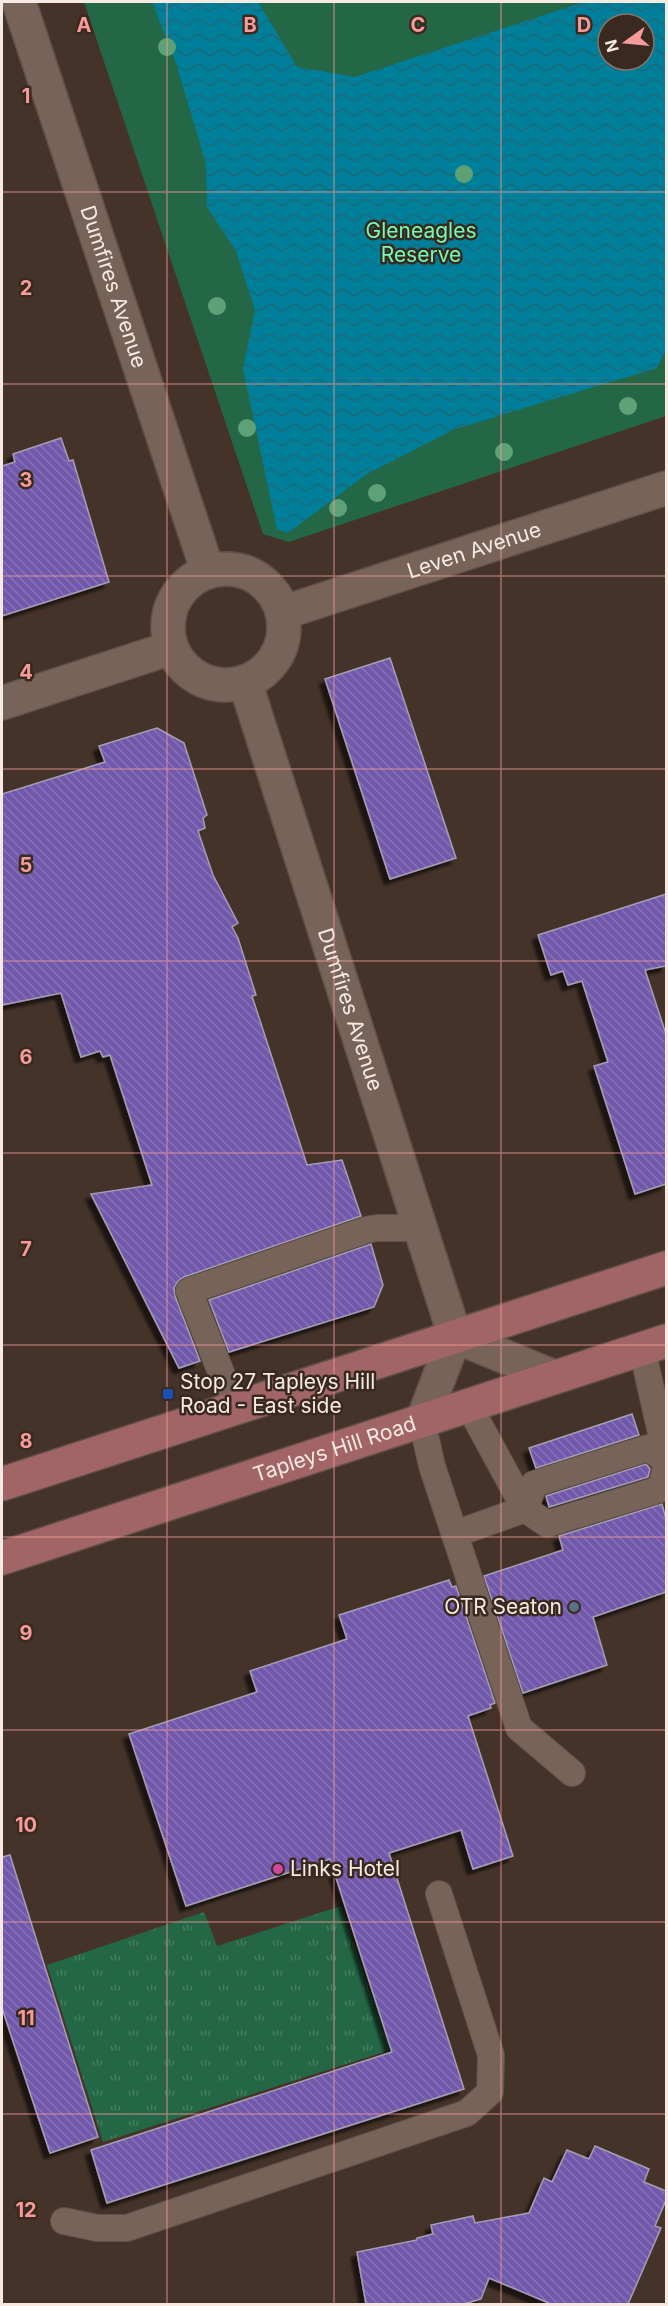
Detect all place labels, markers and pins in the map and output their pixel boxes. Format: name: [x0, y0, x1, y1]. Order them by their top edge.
place label: Stop 27 Tapleys Hill Road - East side: [180, 1369, 375, 1418]
marker: Stop 27 Tapleys Hill Road - East side: [161, 1387, 175, 1401]
place label: OTR Seaton: [444, 1594, 562, 1619]
marker: OTR Seaton: [567, 1600, 581, 1614]
place label: Links Hotel: [290, 1856, 400, 1881]
marker: Links Hotel: [271, 1862, 285, 1876]

